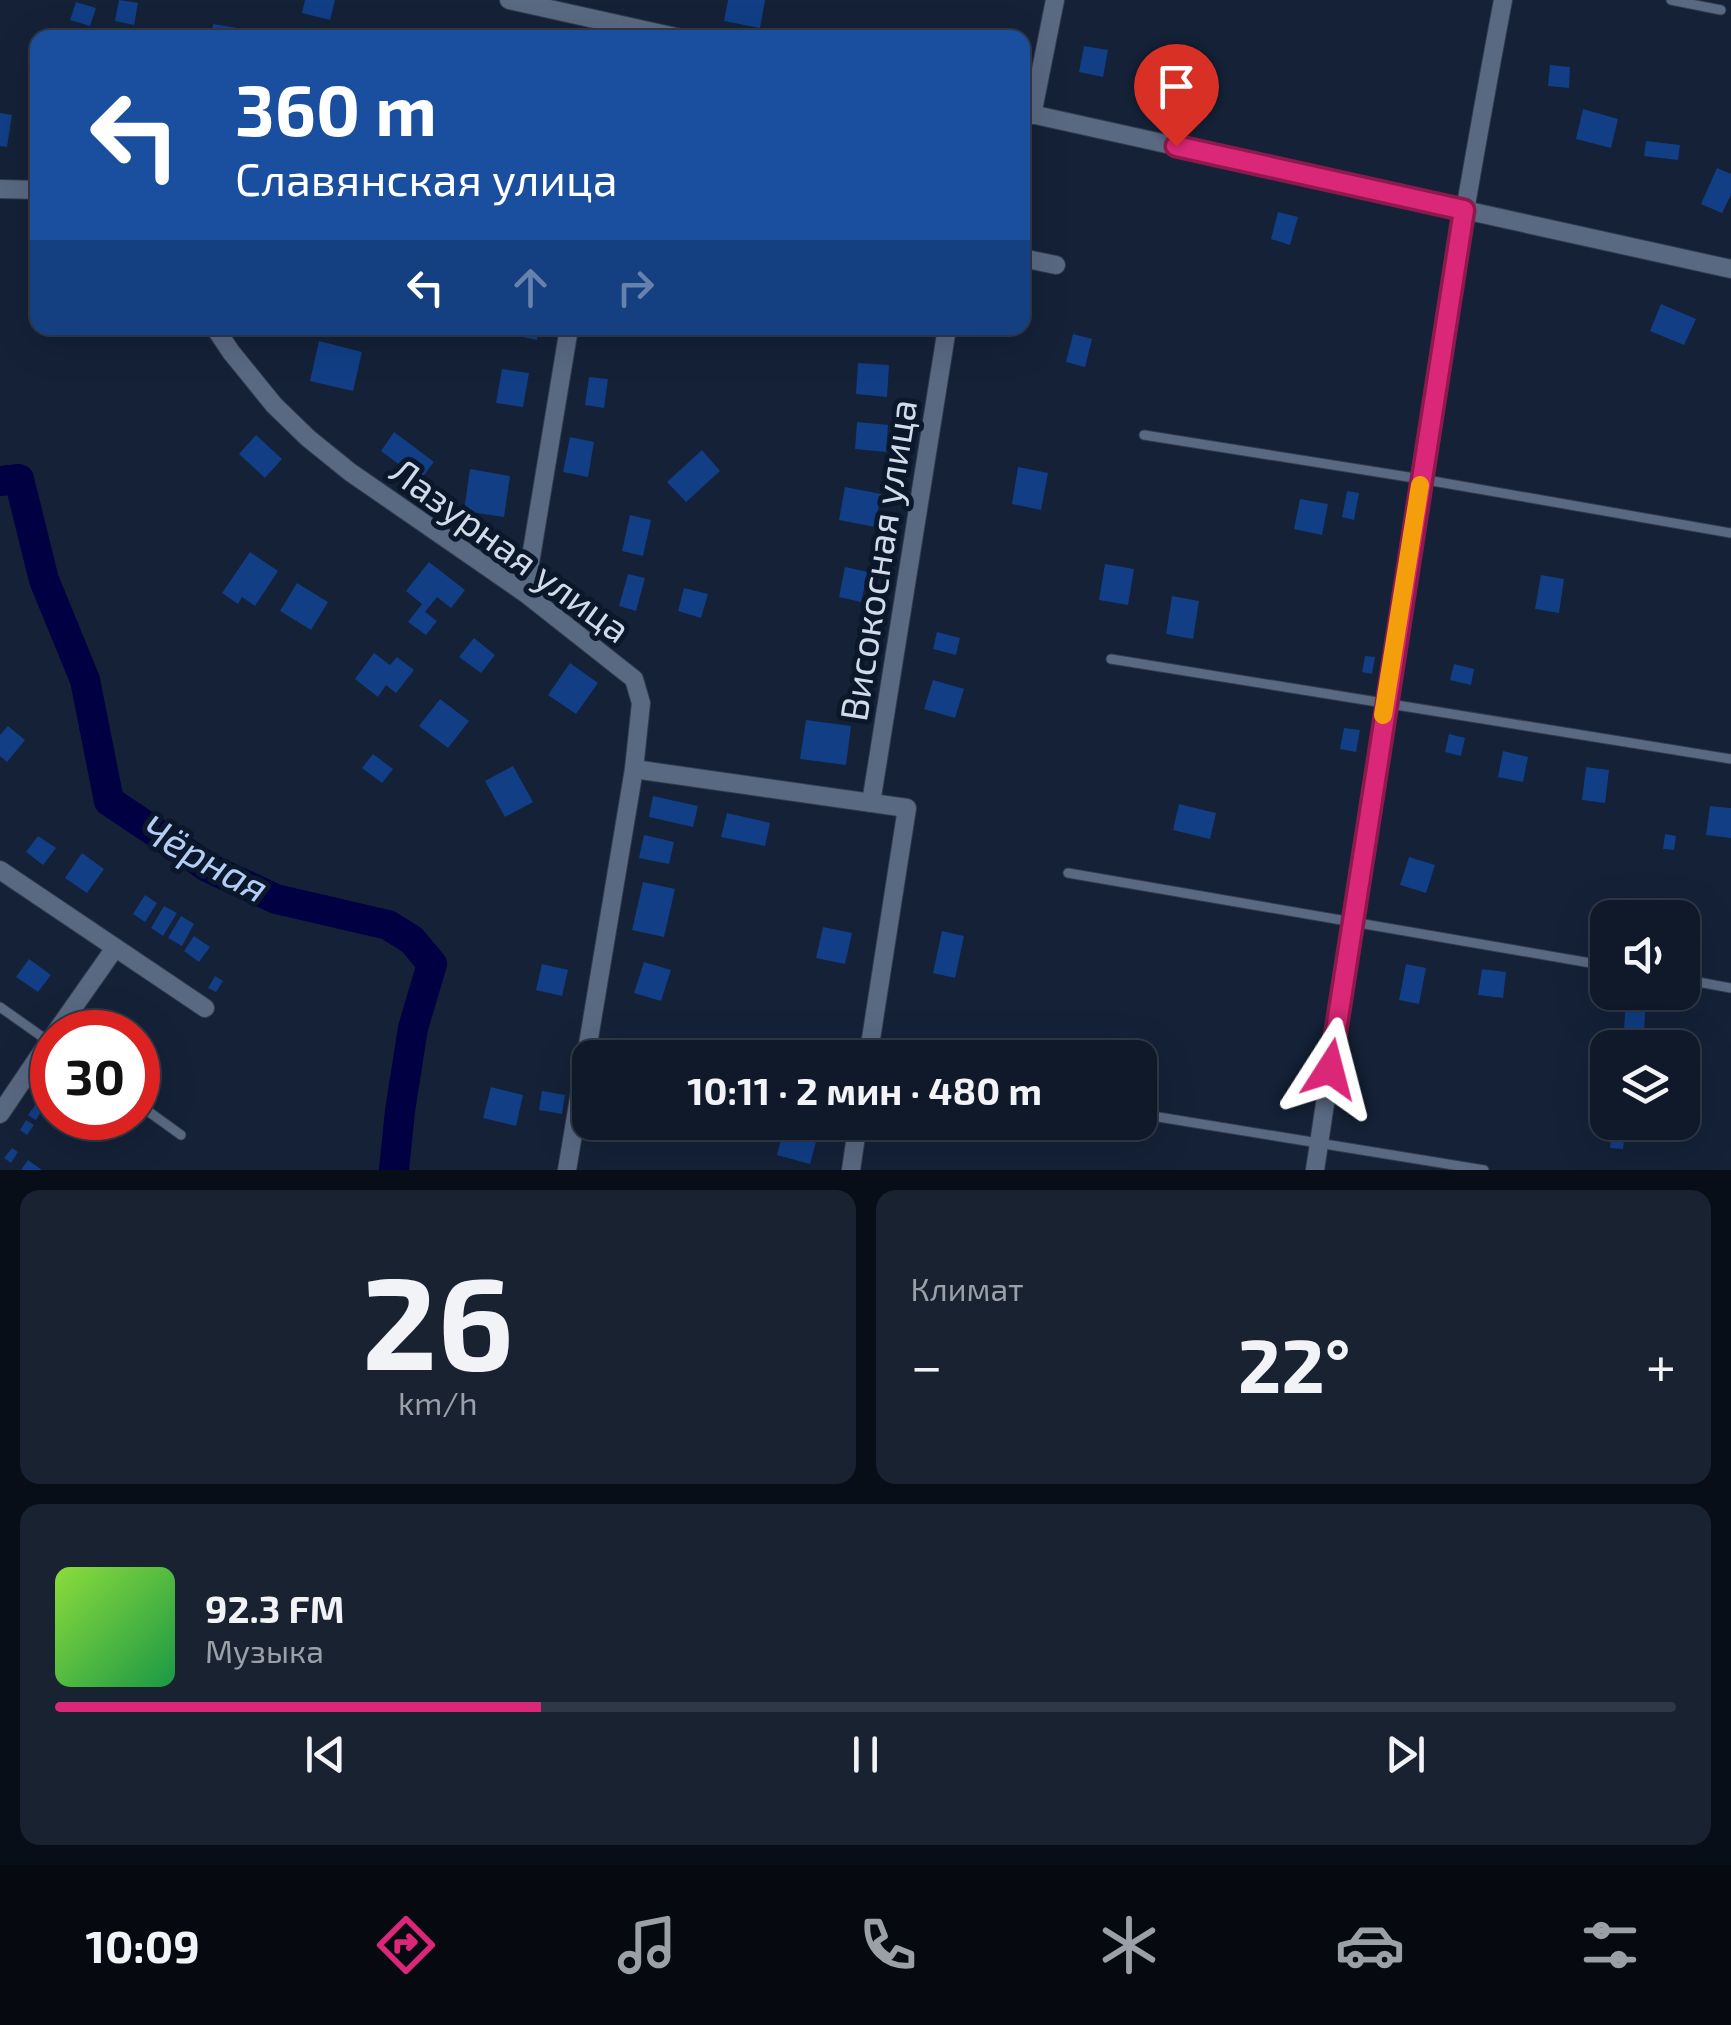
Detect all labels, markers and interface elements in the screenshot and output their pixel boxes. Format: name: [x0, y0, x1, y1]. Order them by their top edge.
pin: [1134, 44, 1219, 147]
icon: arrive: [1149, 59, 1204, 114]
text: 360 m: [235, 66, 437, 150]
icon: left: [70, 70, 200, 200]
text: Славянская улица: [235, 151, 618, 205]
icon: left: [398, 260, 453, 315]
icon: ahead: [503, 260, 558, 315]
icon: right: [608, 260, 663, 315]
street label: Високосная улица: [829, 396, 925, 724]
street label: Лазурная улица: [382, 447, 640, 651]
water label: Чёрная: [134, 803, 278, 911]
map controls: [1590, 900, 1700, 1140]
button: sound: [1590, 900, 1700, 1010]
speed limit sign: 30: [30, 1010, 160, 1140]
position arrow: [1278, 1017, 1382, 1121]
button: layers: [1590, 1030, 1700, 1140]
text: 10:11 · 2 мин · 480 m: [687, 1067, 1042, 1113]
text: 26: [362, 1240, 514, 1396]
text: Климат: [911, 1269, 1024, 1307]
text: 22°: [1238, 1318, 1351, 1408]
text: −: [911, 1331, 943, 1397]
text: +: [1646, 1331, 1676, 1397]
text: km/h: [398, 1383, 477, 1421]
text: 92.3 FM: [205, 1585, 344, 1631]
text: Музыка: [205, 1631, 324, 1669]
icon: previous: [298, 1727, 353, 1782]
icon: pause: [838, 1727, 893, 1782]
icon: next: [1378, 1727, 1433, 1782]
icon: directions: [371, 1910, 441, 1980]
icon: music: [612, 1910, 682, 1980]
icon: phone: [853, 1910, 923, 1980]
icon: climate: [1094, 1910, 1164, 1980]
icon: car: [1335, 1910, 1405, 1980]
icon: filters: [1575, 1910, 1645, 1980]
text: 10:09: [85, 1918, 200, 1972]

